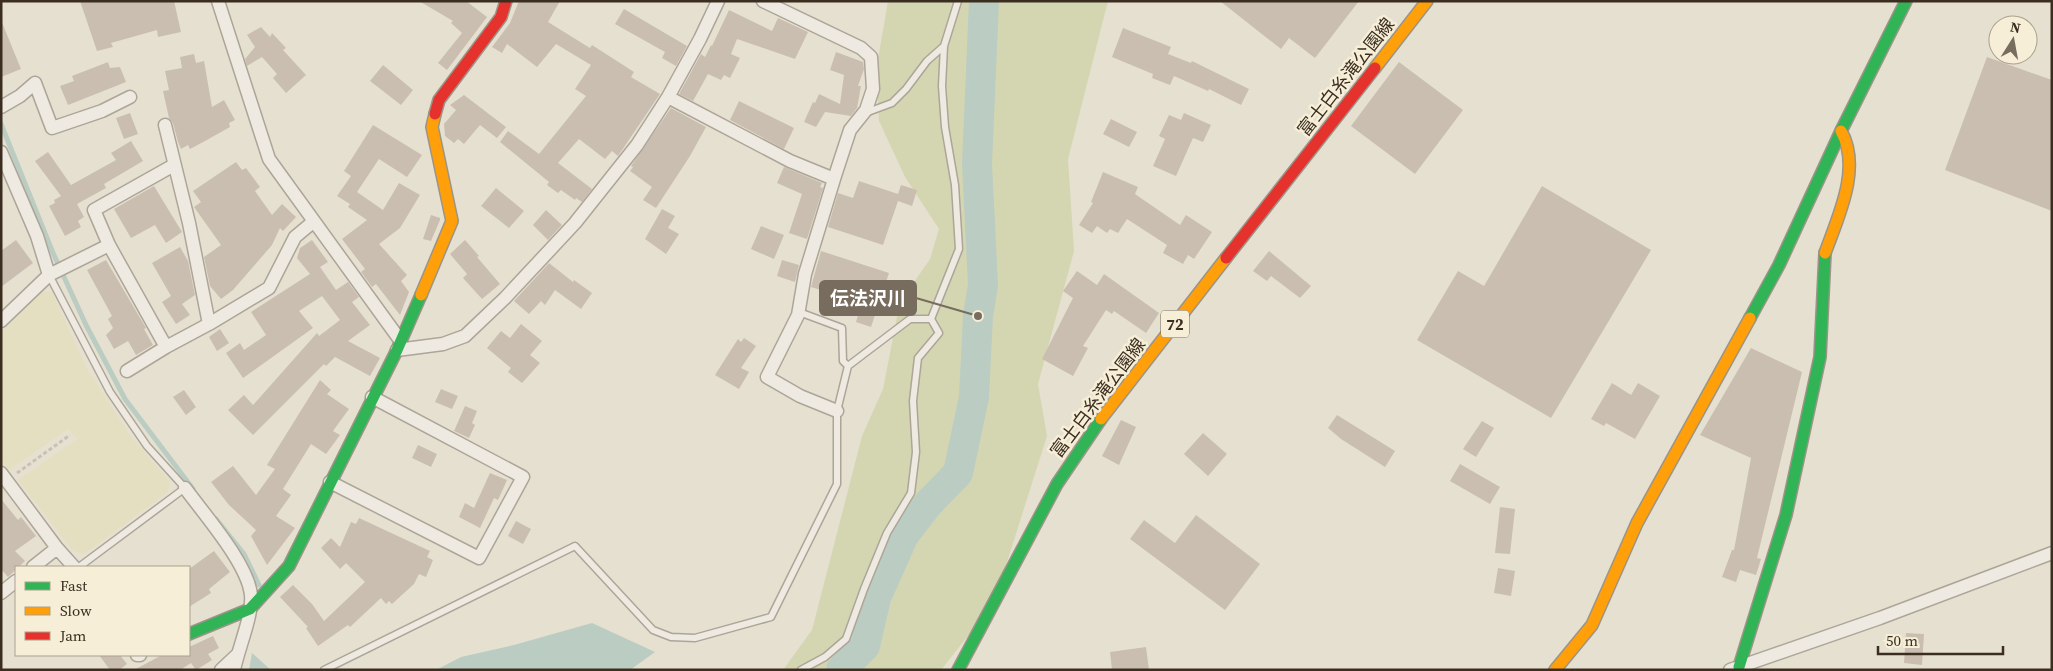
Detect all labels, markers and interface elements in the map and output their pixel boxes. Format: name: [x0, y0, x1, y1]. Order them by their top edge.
street label: 富士白糸滝公園線: [1291, 12, 1400, 141]
north arrow: [1988, 15, 2038, 65]
text: N: [2009, 16, 2022, 38]
callout: 伝法沢川: [820, 281, 916, 315]
text: 伝法沢川: [830, 285, 906, 311]
road number: 72: [1161, 310, 1189, 338]
street label: 富士白糸滝公園線: [1044, 333, 1151, 463]
legend: [15, 566, 190, 656]
text: Fast: [60, 575, 87, 596]
text: Slow: [60, 600, 92, 621]
scale bar: [1878, 624, 2003, 656]
text: Jam: [59, 625, 87, 646]
text: 50 m: [1886, 630, 1918, 651]

